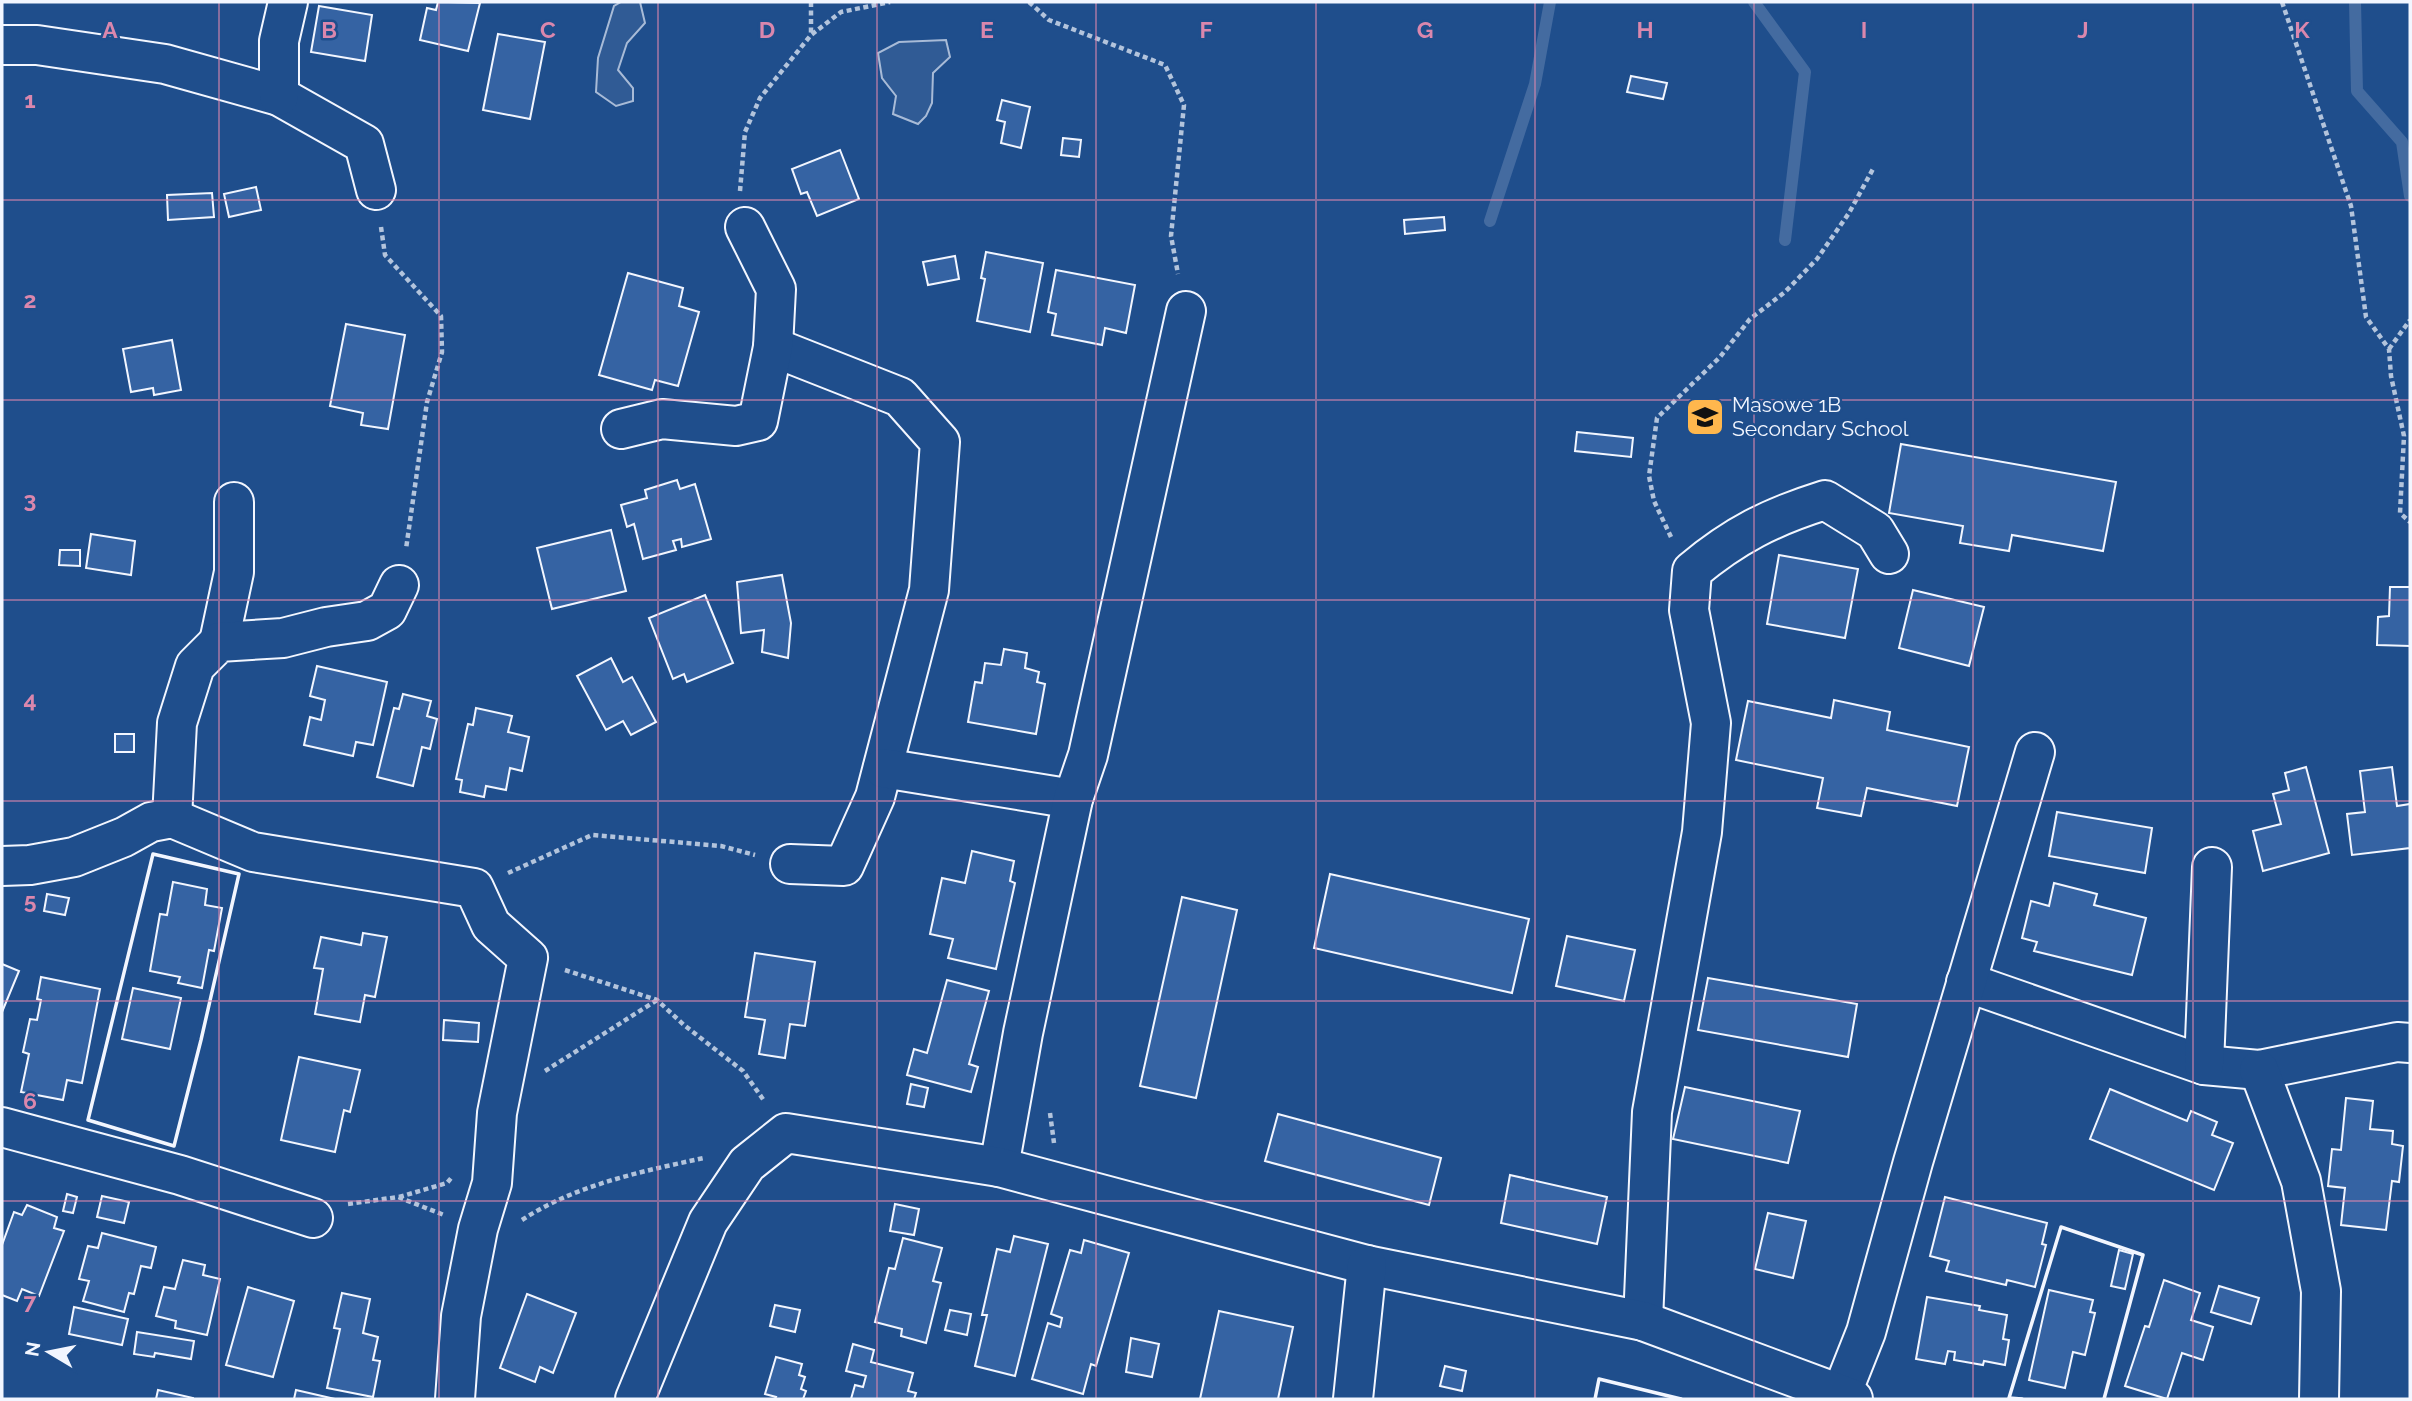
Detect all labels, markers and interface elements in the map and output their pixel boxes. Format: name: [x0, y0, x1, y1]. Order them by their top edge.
text: A: [102, 16, 118, 43]
text: B: [321, 16, 337, 43]
text: C: [540, 16, 556, 43]
text: D: [759, 16, 775, 43]
text: E: [980, 16, 994, 43]
text: F: [1199, 16, 1213, 43]
text: G: [1417, 16, 1433, 43]
text: H: [1636, 16, 1654, 43]
text: I: [1861, 16, 1867, 43]
text: J: [2077, 16, 2089, 43]
text: K: [2294, 16, 2310, 43]
text: 1: [24, 86, 36, 113]
text: 2: [24, 286, 36, 313]
place label: Masowe 1B Secondary School: [1732, 392, 1909, 441]
school or university icon: Masowe 1B Secondary School: [1684, 396, 1726, 438]
text: 3: [24, 486, 36, 513]
text: 4: [23, 686, 37, 713]
text: 5: [24, 887, 37, 914]
text: 6: [23, 1087, 37, 1114]
text: 7: [24, 1287, 37, 1314]
north arrow: [14, 1317, 84, 1387]
text: N: [20, 1340, 44, 1358]

